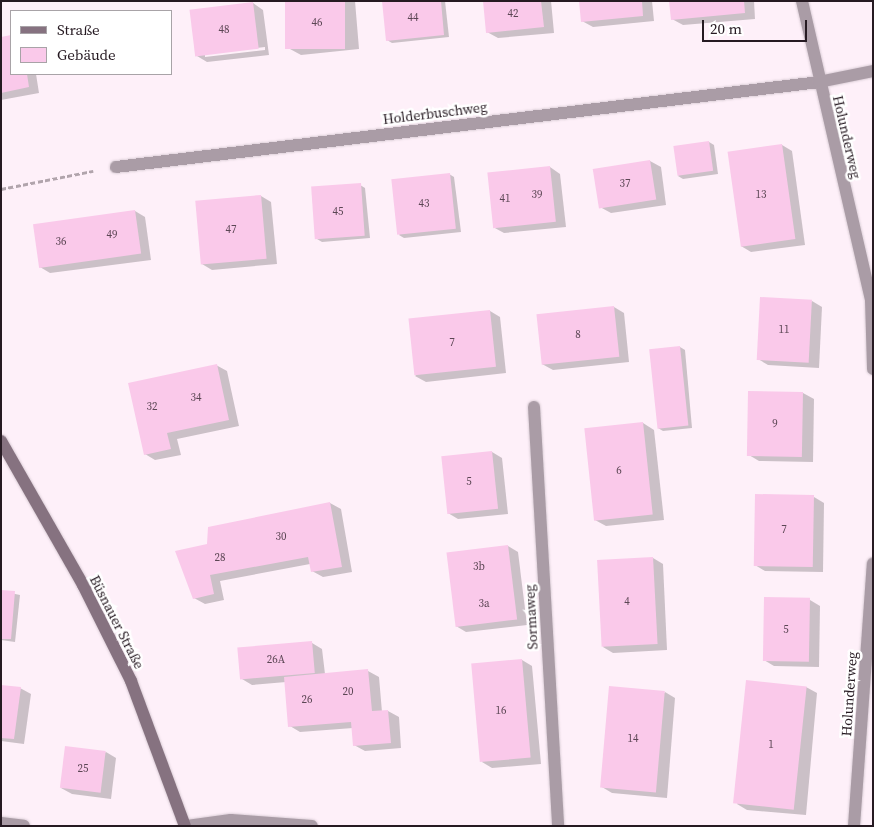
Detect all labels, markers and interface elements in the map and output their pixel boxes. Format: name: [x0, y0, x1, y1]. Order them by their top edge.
house number: 42: [508, 7, 518, 21]
legend: [10, 10, 172, 75]
scale bar: [704, 10, 809, 42]
house number: 44: [408, 11, 418, 25]
house number: 46: [312, 16, 322, 30]
text: 20 m: [710, 18, 742, 39]
text: Straße: [57, 19, 100, 40]
house number: 48: [219, 23, 229, 37]
text: Gebäude: [57, 44, 116, 65]
street label: Holunderweg: [829, 94, 865, 180]
street label: Holderbuschweg: [382, 98, 488, 128]
house number: 37: [620, 177, 630, 191]
house number: 39: [532, 188, 542, 202]
house number: 13: [756, 188, 766, 202]
house number: 41: [500, 192, 510, 206]
house number: 43: [419, 197, 429, 211]
house number: 45: [333, 205, 343, 219]
house number: 47: [226, 223, 236, 237]
house number: 49: [107, 228, 117, 242]
house number: 36: [56, 235, 66, 249]
house number: 11: [779, 323, 789, 337]
house number: 8: [575, 328, 581, 342]
house number: 7: [449, 336, 455, 350]
house number: 34: [191, 391, 201, 405]
house number: 32: [147, 400, 157, 414]
house number: 9: [772, 417, 778, 431]
house number: 6: [616, 464, 622, 478]
house number: 5: [466, 475, 472, 489]
house number: 7: [781, 523, 787, 537]
house number: 30: [276, 530, 286, 544]
house number: 28: [215, 551, 225, 565]
house number: 3b: [473, 560, 485, 574]
street label: Büsnauer Straße: [86, 572, 148, 672]
street label: Sormaweg: [521, 584, 541, 650]
house number: 4: [624, 595, 630, 609]
house number: 3a: [478, 597, 490, 611]
house number: 5: [783, 623, 789, 637]
street label: Holunderweg: [838, 651, 860, 737]
house number: 26A: [267, 653, 285, 667]
house number: 20: [343, 685, 353, 699]
house number: 26: [302, 693, 312, 707]
house number: 16: [496, 704, 506, 718]
house number: 14: [628, 732, 638, 746]
house number: 1: [768, 738, 774, 752]
house number: 25: [78, 762, 88, 776]

